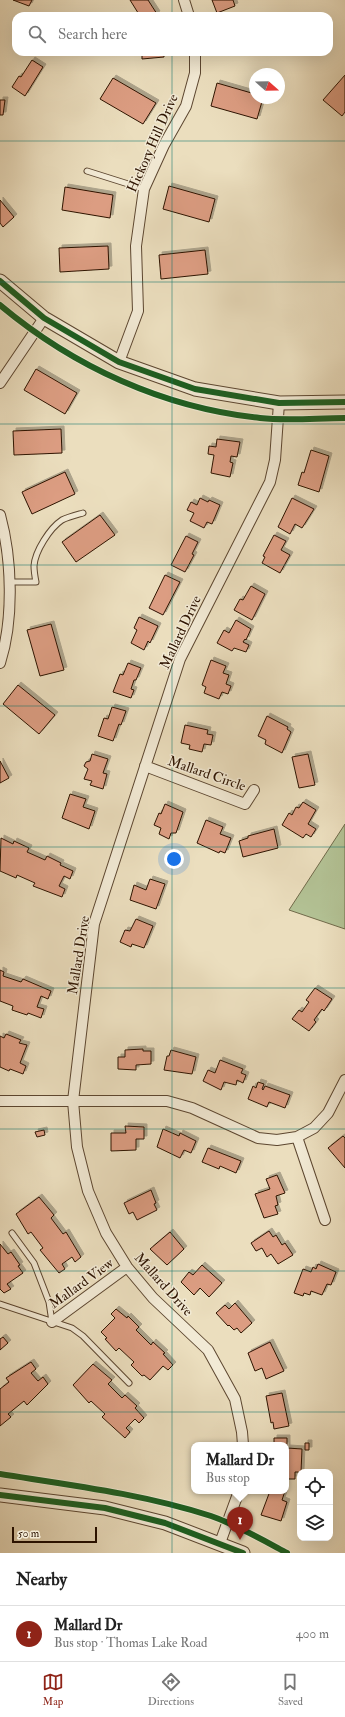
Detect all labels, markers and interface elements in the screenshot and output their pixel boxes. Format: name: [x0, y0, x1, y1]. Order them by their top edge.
search box: [12, 12, 333, 56]
icon: search: [26, 23, 48, 45]
text: Search here: [58, 25, 127, 44]
north arrow: [249, 68, 285, 104]
street label: Hickory Hill Drive: [123, 91, 183, 195]
street label: Mallard Drive: [156, 593, 205, 672]
street label: Mallard Circle: [166, 752, 248, 795]
your location: [164, 849, 184, 869]
street label: Mallard Drive: [64, 915, 93, 996]
street label: Mallard Drive: [131, 1249, 197, 1320]
street label: Mallard View: [46, 1254, 117, 1312]
popup: [191, 1442, 289, 1494]
text: Mallard Dr: [206, 1451, 274, 1470]
map controls: [297, 1469, 333, 1541]
button: locate: [297, 1469, 333, 1505]
text: Bus stop: [206, 1470, 250, 1486]
button: layers: [297, 1505, 333, 1541]
pin: 1: [227, 1507, 253, 1540]
scale bar: [12, 1525, 97, 1544]
text: 50 m: [18, 1527, 39, 1540]
text: Nearby: [16, 1569, 67, 1590]
text: Mallard Dr: [54, 1616, 122, 1635]
text: 1: [27, 1626, 31, 1642]
text: 400 m: [296, 1626, 329, 1642]
text: Bus stop · Thomas Lake Road: [54, 1635, 207, 1651]
tab: Map: [42, 1671, 64, 1708]
tab: Directions: [148, 1671, 194, 1708]
tab: Saved: [278, 1671, 303, 1708]

